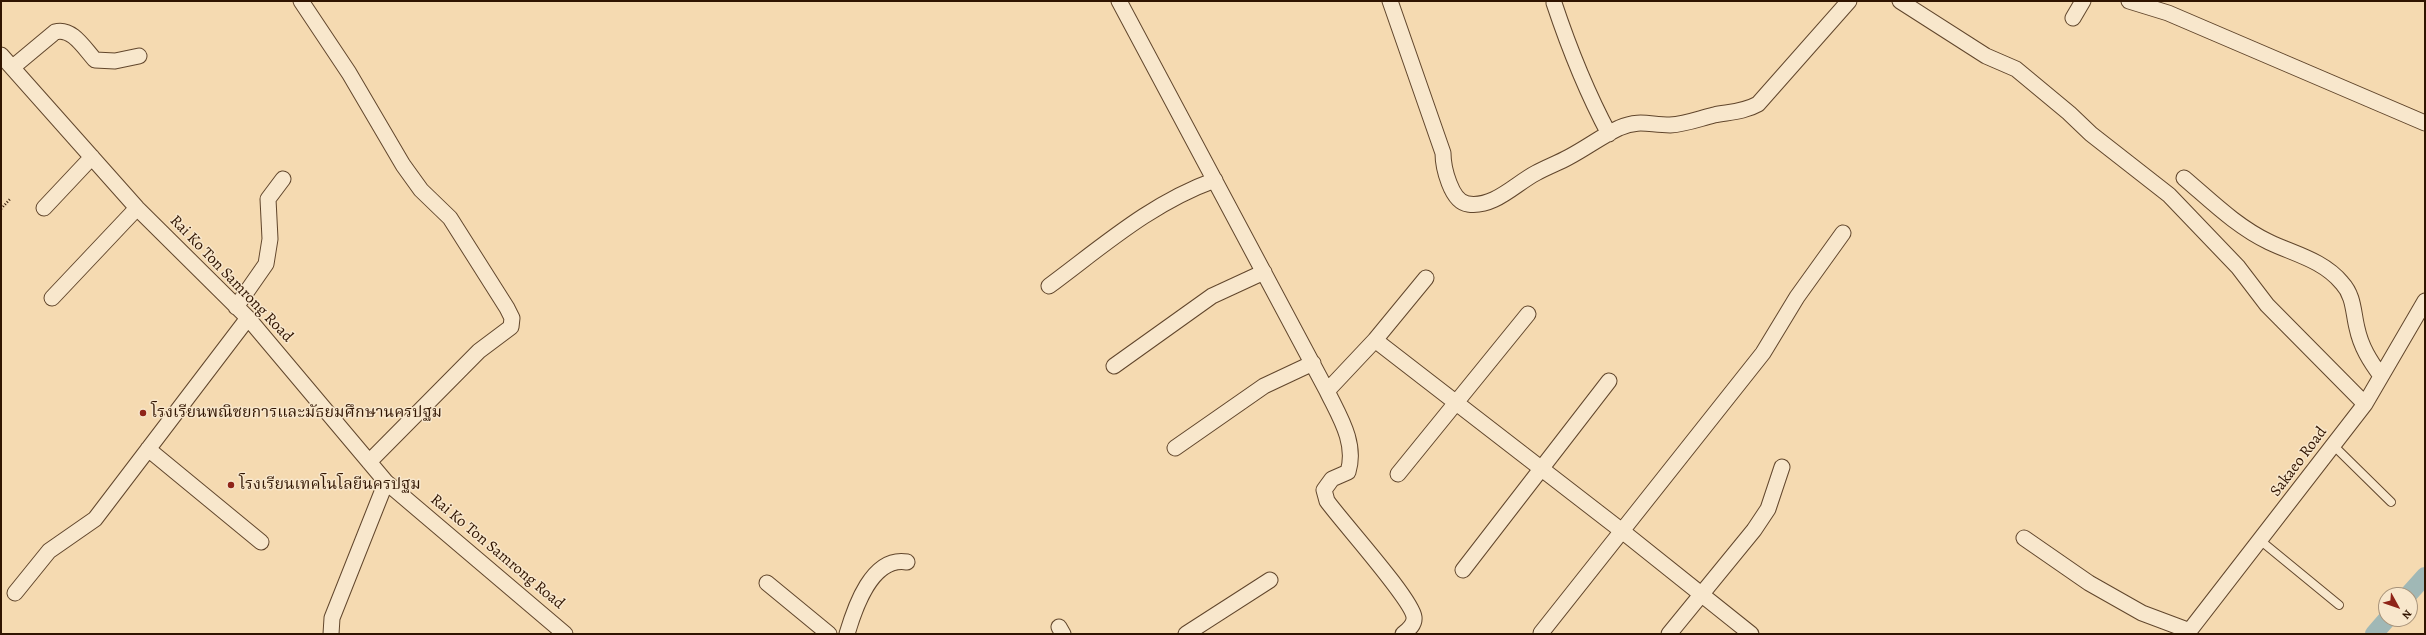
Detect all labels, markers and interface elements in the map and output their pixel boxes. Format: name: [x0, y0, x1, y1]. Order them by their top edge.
street label: Rai Ko Ton Samrong Road: [165, 212, 297, 346]
place label: โรงเรียนพณิชยการและมัธยมศึกษานครปฐม: [151, 403, 442, 423]
marker: โรงเรียนพณิชยการและมัธยมศึกษานครปฐม: [138, 408, 148, 418]
street label: Sakaeo Road: [2267, 423, 2331, 501]
place label: โรงเรียนเทคโนโลยีนครปฐม: [239, 475, 421, 495]
marker: โรงเรียนเทคโนโลยีนครปฐม: [226, 480, 236, 490]
street label: Rai Ko Ton Samrong Road: [426, 490, 568, 614]
north arrow: [2378, 587, 2418, 627]
text: N: [2398, 606, 2415, 622]

